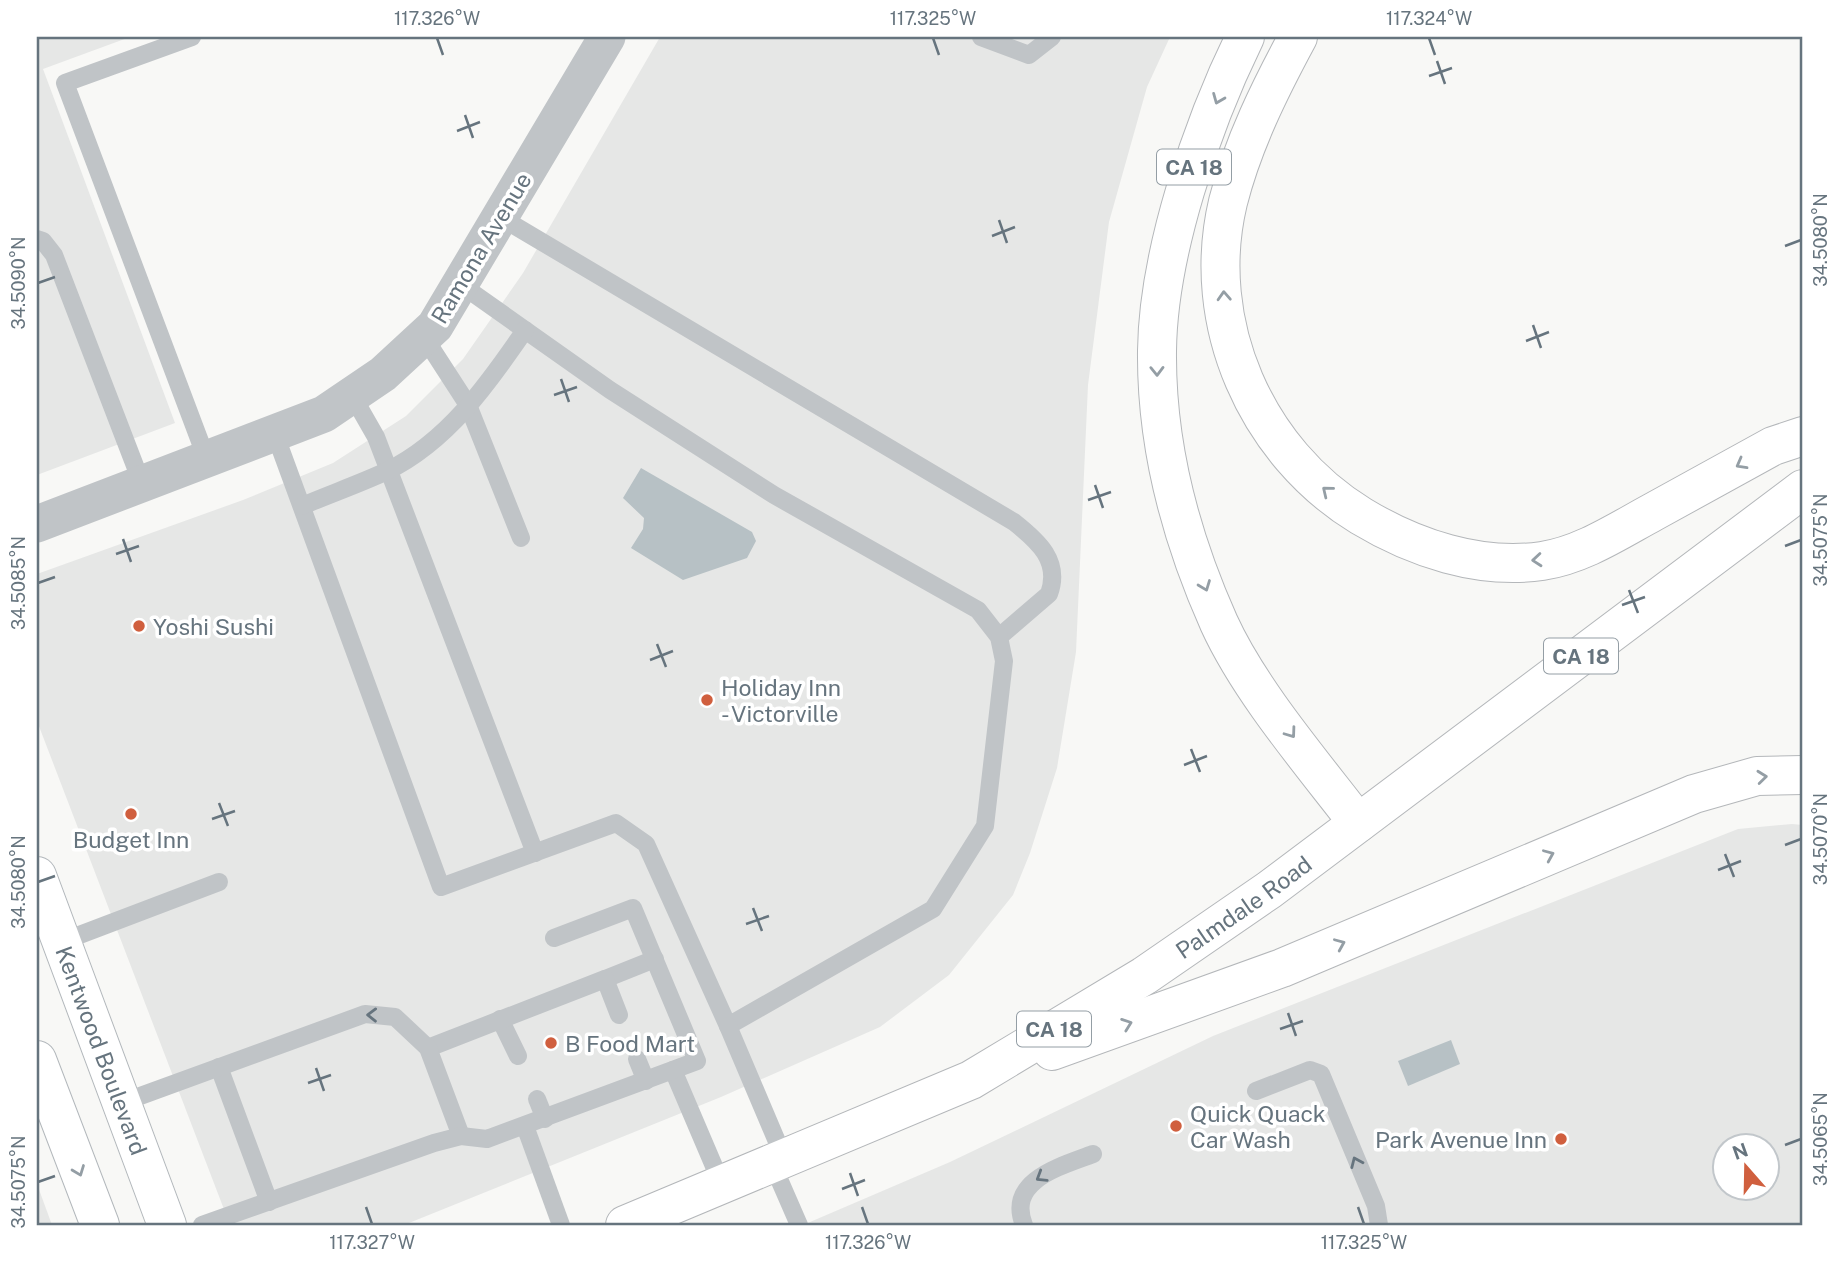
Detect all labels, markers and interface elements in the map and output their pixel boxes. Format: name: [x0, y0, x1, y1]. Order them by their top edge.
text: 117.326°W: [394, 8, 480, 29]
text: 117.325°W: [890, 8, 976, 29]
text: 117.324°W: [1386, 8, 1472, 29]
one-way arrow: [1212, 92, 1226, 105]
road number: CA 18: [1157, 150, 1231, 184]
street label: Ramona Avenue: [425, 168, 537, 328]
text: 34.5080°N: [1810, 193, 1831, 287]
text: 34.5090°N: [8, 236, 29, 330]
one-way arrow: [1216, 290, 1231, 301]
one-way arrow: [1150, 366, 1165, 377]
one-way arrow: [1736, 455, 1749, 469]
one-way arrow: [1322, 487, 1335, 499]
text: 34.5075°N: [1810, 493, 1831, 587]
text: 34.5085°N: [8, 536, 29, 630]
one-way arrow: [1531, 552, 1542, 567]
one-way arrow: [1197, 580, 1211, 592]
place label: Yoshi Sushi: [153, 613, 274, 640]
marker: Yoshi Sushi: [131, 618, 147, 634]
road number: CA 18: [1544, 638, 1618, 674]
place label: Holiday Inn - Victorville: [721, 674, 841, 727]
marker: Holiday Inn - Victorville: [699, 692, 715, 708]
one-way arrow: [1283, 725, 1295, 738]
one-way arrow: [1756, 769, 1768, 784]
text: 34.5070°N: [1810, 793, 1831, 885]
marker: Budget Inn: [123, 806, 139, 822]
place label: Budget Inn: [73, 826, 189, 853]
text: 34.5080°N: [8, 835, 29, 929]
one-way arrow: [1542, 849, 1555, 863]
street label: Palmdale Road: [1170, 850, 1316, 964]
one-way arrow: [1333, 938, 1345, 952]
street label: Kentwood Boulevard: [51, 942, 153, 1158]
one-way arrow: [366, 1008, 377, 1023]
road number: CA 18: [1017, 1012, 1091, 1046]
one-way arrow: [1121, 1018, 1133, 1032]
place label: B Food Mart: [565, 1030, 695, 1057]
marker: B Food Mart: [543, 1035, 559, 1051]
text: 34.5065°N: [1810, 1092, 1831, 1186]
place label: Quick Quack Car Wash: [1190, 1100, 1326, 1153]
marker: Quick Quack Car Wash: [1168, 1118, 1184, 1134]
place label: Park Avenue Inn: [1375, 1126, 1547, 1153]
marker: Park Avenue Inn: [1553, 1131, 1569, 1147]
north arrow: [1710, 1132, 1780, 1202]
text: 34.5075°N: [8, 1135, 29, 1229]
text: N: [1729, 1138, 1751, 1164]
one-way arrow: [1350, 1156, 1364, 1169]
one-way arrow: [71, 1164, 85, 1176]
one-way arrow: [1035, 1168, 1048, 1181]
text: 117.327°W: [329, 1232, 415, 1253]
text: 117.326°W: [825, 1232, 911, 1253]
text: 117.325°W: [1321, 1232, 1407, 1253]

